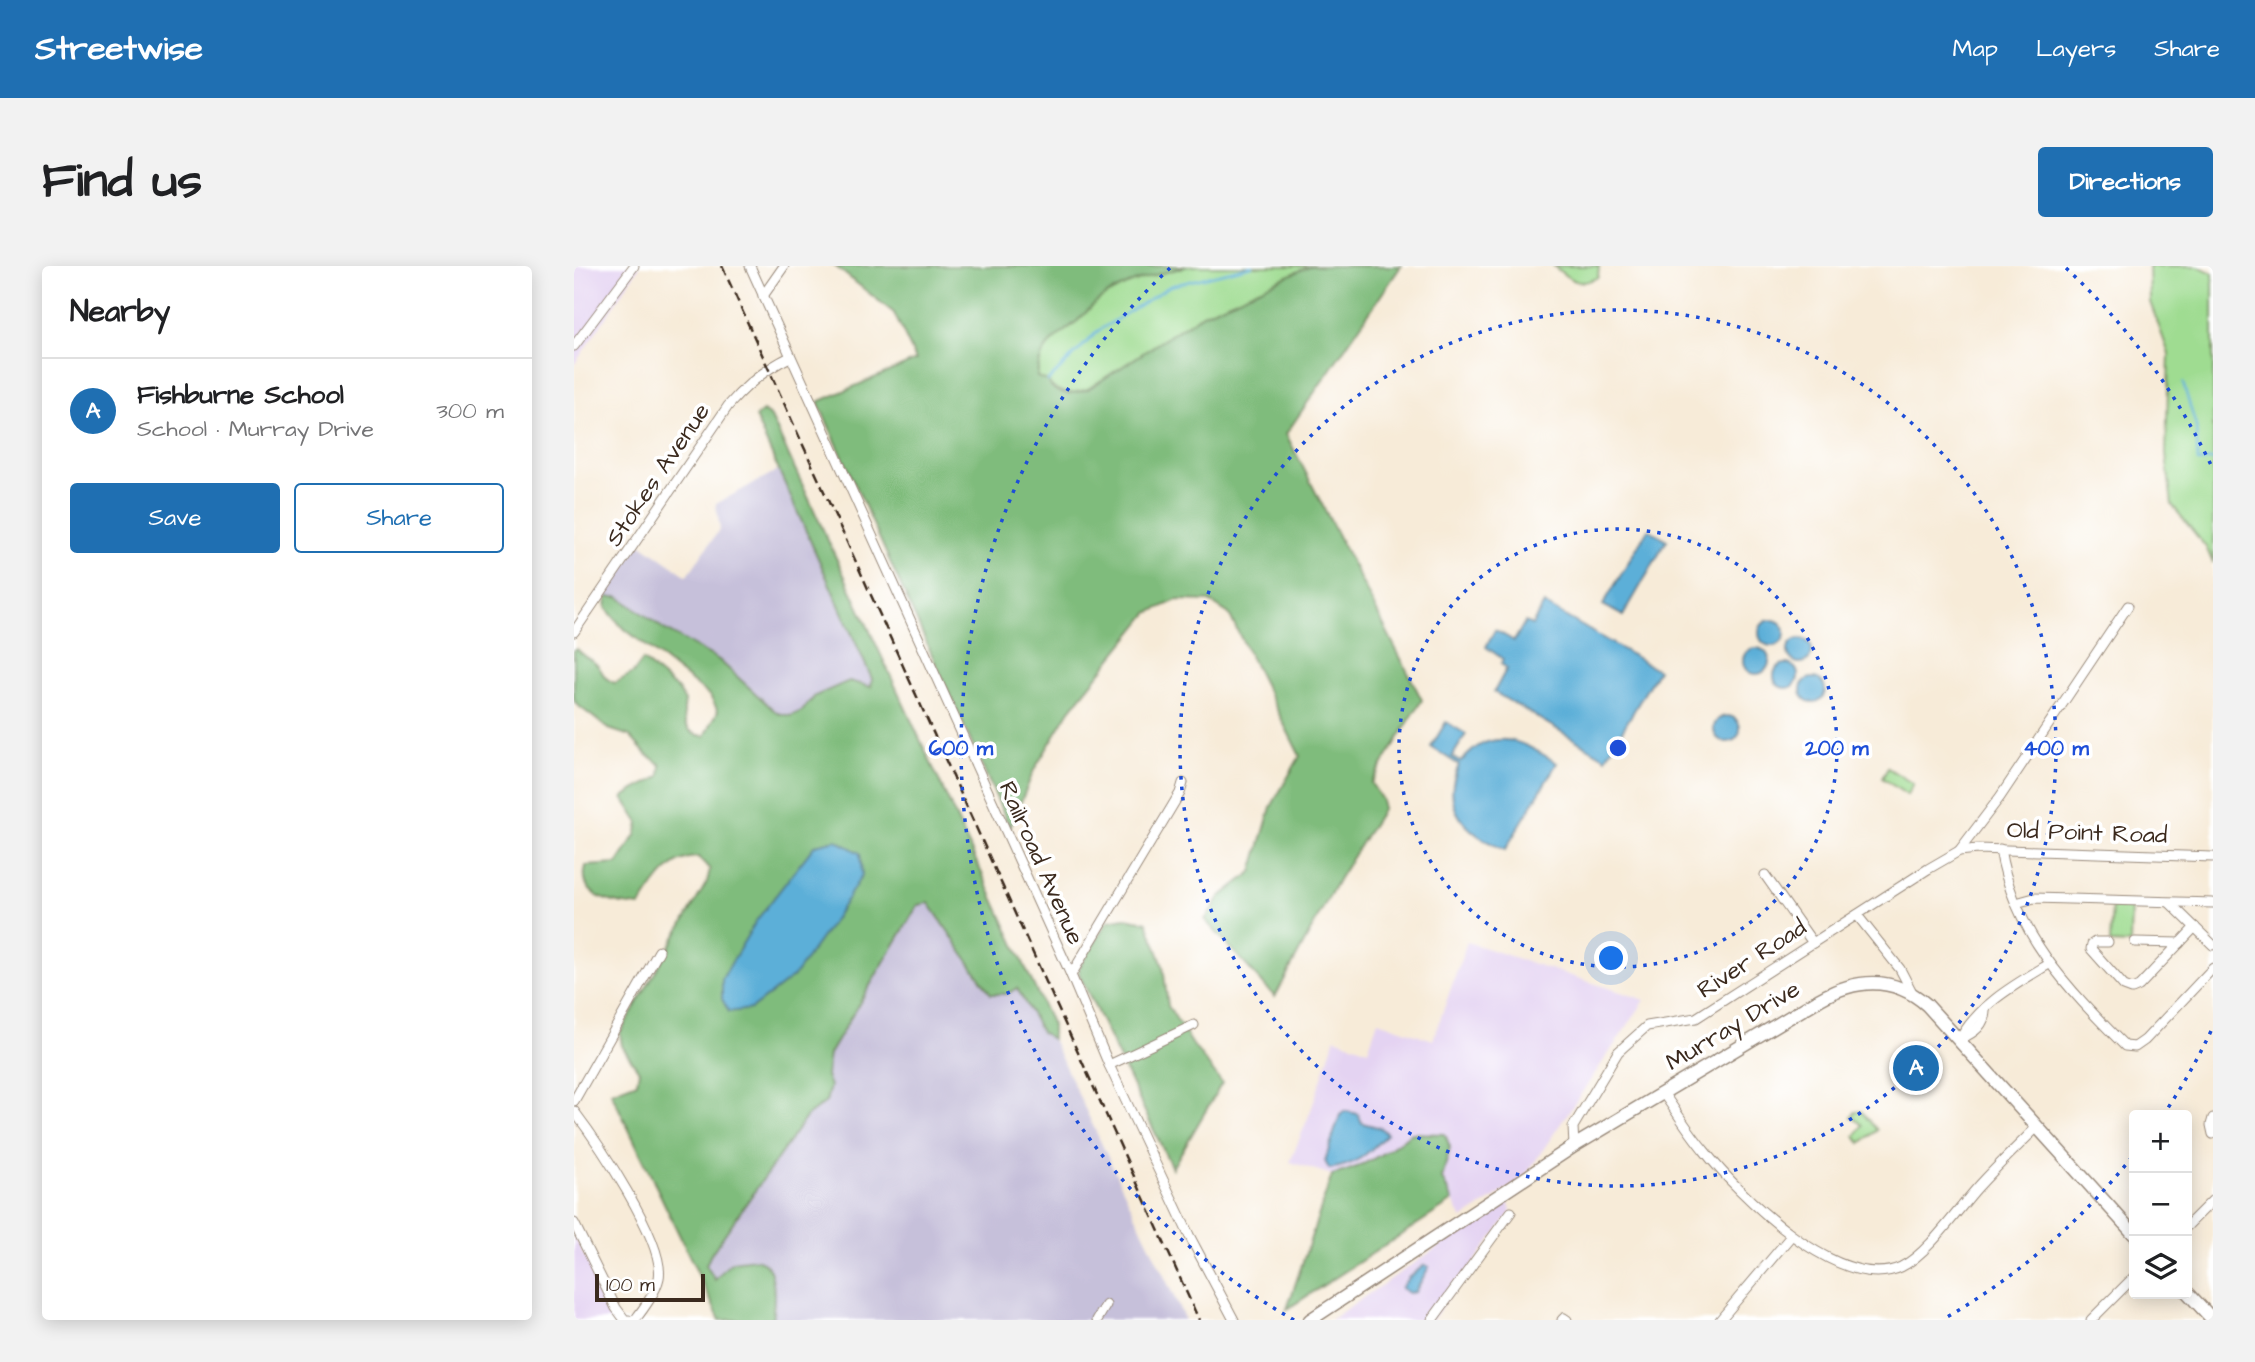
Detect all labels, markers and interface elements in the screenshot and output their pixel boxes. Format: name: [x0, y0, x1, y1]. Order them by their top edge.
text: Streetwise: [35, 26, 203, 72]
text: Map: [1953, 32, 1998, 66]
text: Layers: [2036, 32, 2116, 66]
text: Share: [2154, 32, 2220, 66]
button: Directions: [2038, 147, 2213, 217]
text: Find us: [42, 148, 202, 216]
text: Nearby: [70, 291, 170, 333]
text: Fishburne School: [137, 377, 344, 413]
text: A: [86, 395, 100, 427]
text: 300 m: [436, 395, 504, 427]
street label: Stokes Avenue: [597, 397, 719, 553]
text: School · Murray Drive: [137, 413, 374, 445]
button: Save: [70, 483, 280, 553]
button: Share: [294, 483, 504, 553]
text: 600 m: [929, 734, 994, 763]
text: 200 m: [1804, 734, 1869, 763]
text: 400 m: [2023, 734, 2089, 763]
centre of rings: [1606, 736, 1630, 760]
street label: Railroad Avenue: [990, 776, 1092, 950]
street label: Old Point Road: [2006, 813, 2168, 853]
street label: River Road: [1691, 911, 1813, 1007]
your location: [1594, 941, 1628, 975]
street label: Murray Drive: [1659, 972, 1807, 1080]
pin: A: [1893, 1042, 1939, 1094]
map controls: [2129, 1110, 2192, 1299]
button: +: [2129, 1110, 2192, 1173]
button: −: [2129, 1173, 2192, 1236]
button: layers: [2129, 1236, 2192, 1299]
scale bar: [595, 1271, 705, 1303]
text: 100 m: [606, 1272, 655, 1299]

